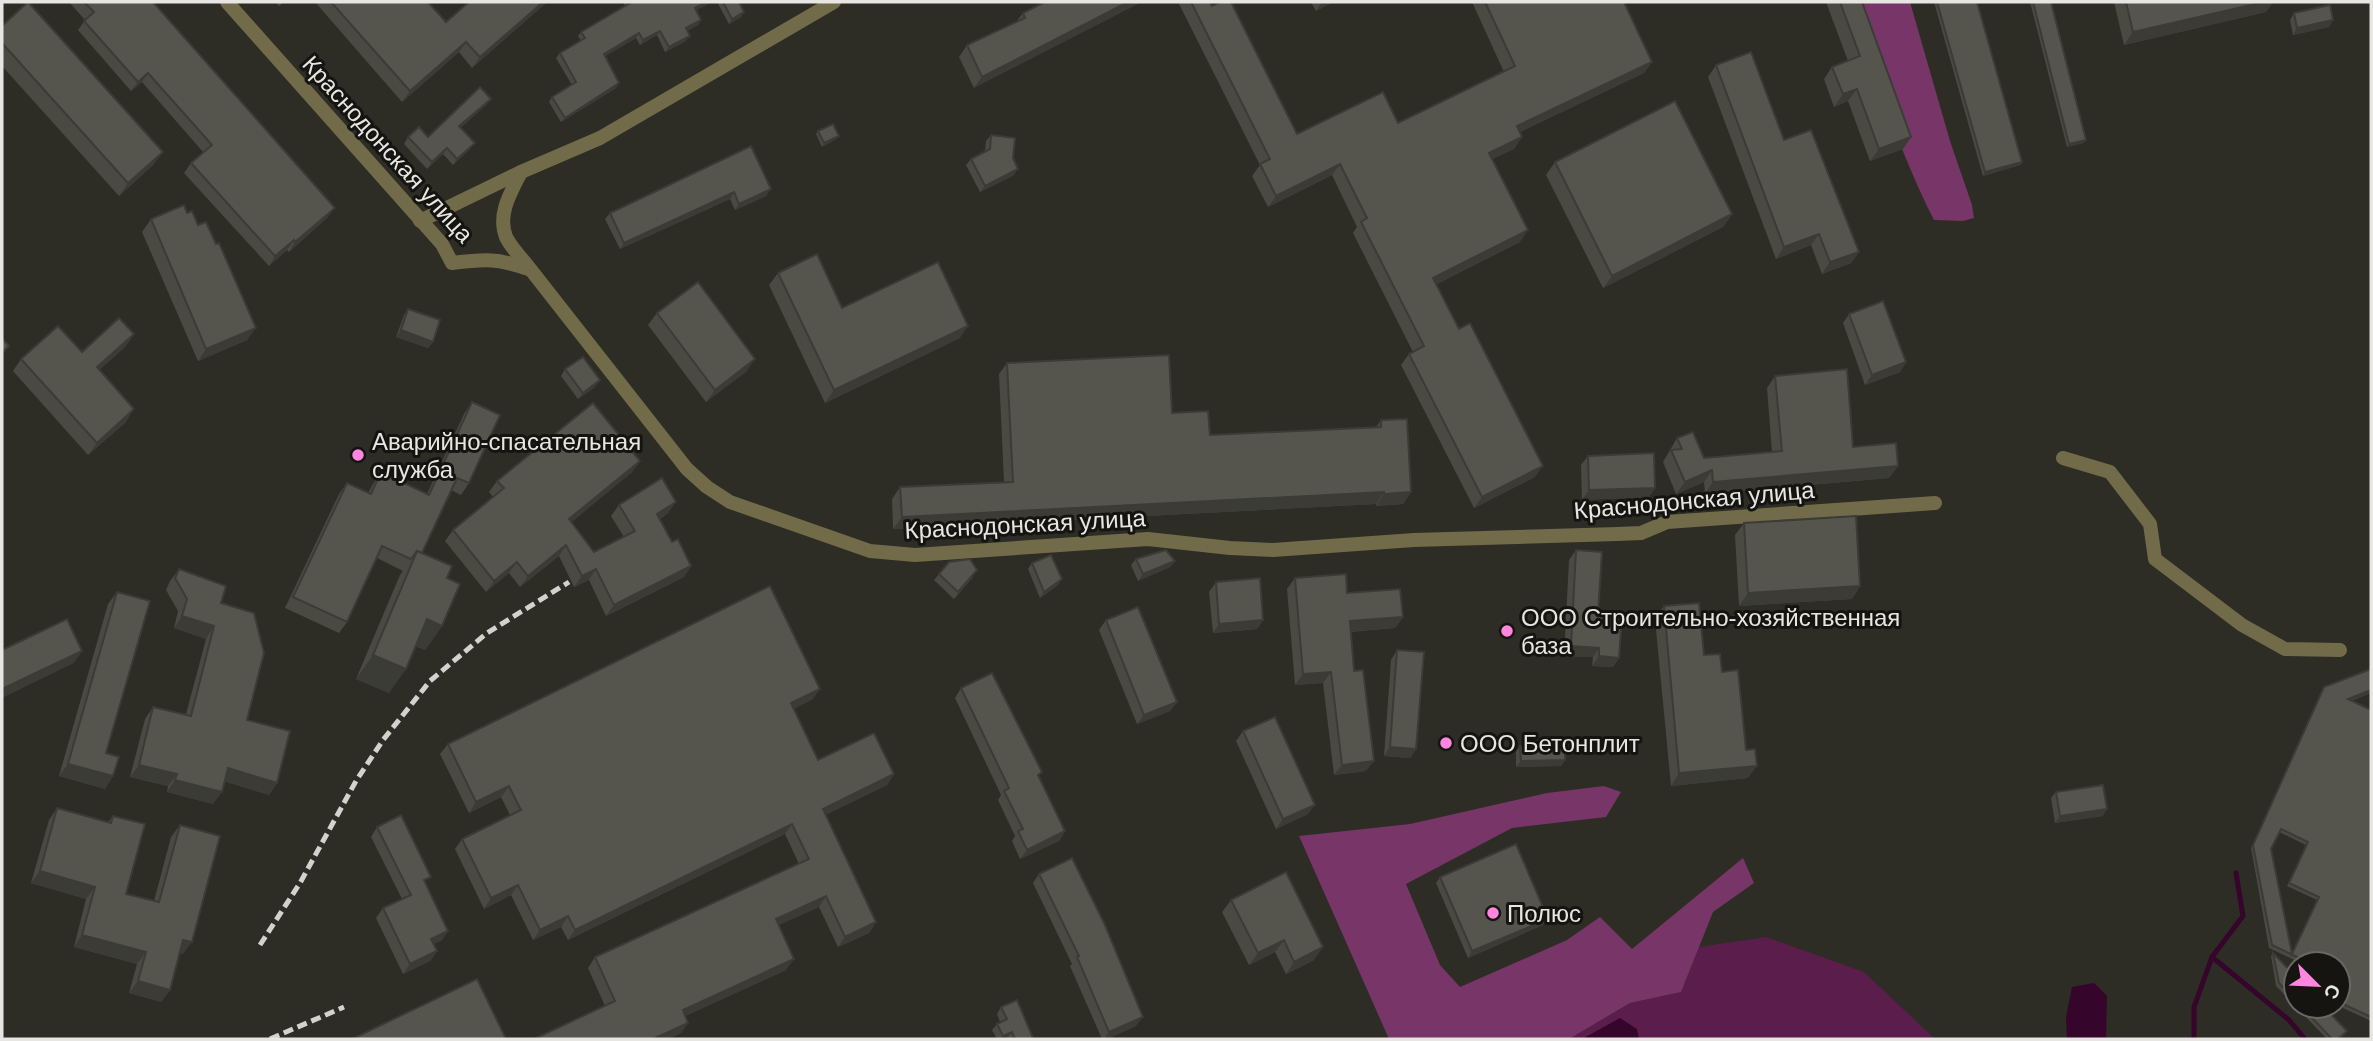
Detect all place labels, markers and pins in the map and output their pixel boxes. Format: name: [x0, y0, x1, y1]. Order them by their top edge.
place label: Аварийно-спасательная служба: [372, 428, 641, 483]
marker: Аварийно-спасательная служба: [350, 447, 366, 463]
place label: ООО Строительно-хозяйственная база: [1521, 604, 1900, 659]
marker: ООО Строительно-хозяйственная база: [1499, 623, 1515, 639]
place label: ООО Бетонплит: [1460, 730, 1640, 757]
marker: ООО Бетонплит: [1438, 735, 1454, 751]
place label: Полюс: [1507, 900, 1581, 927]
marker: Полюс: [1485, 905, 1501, 921]

